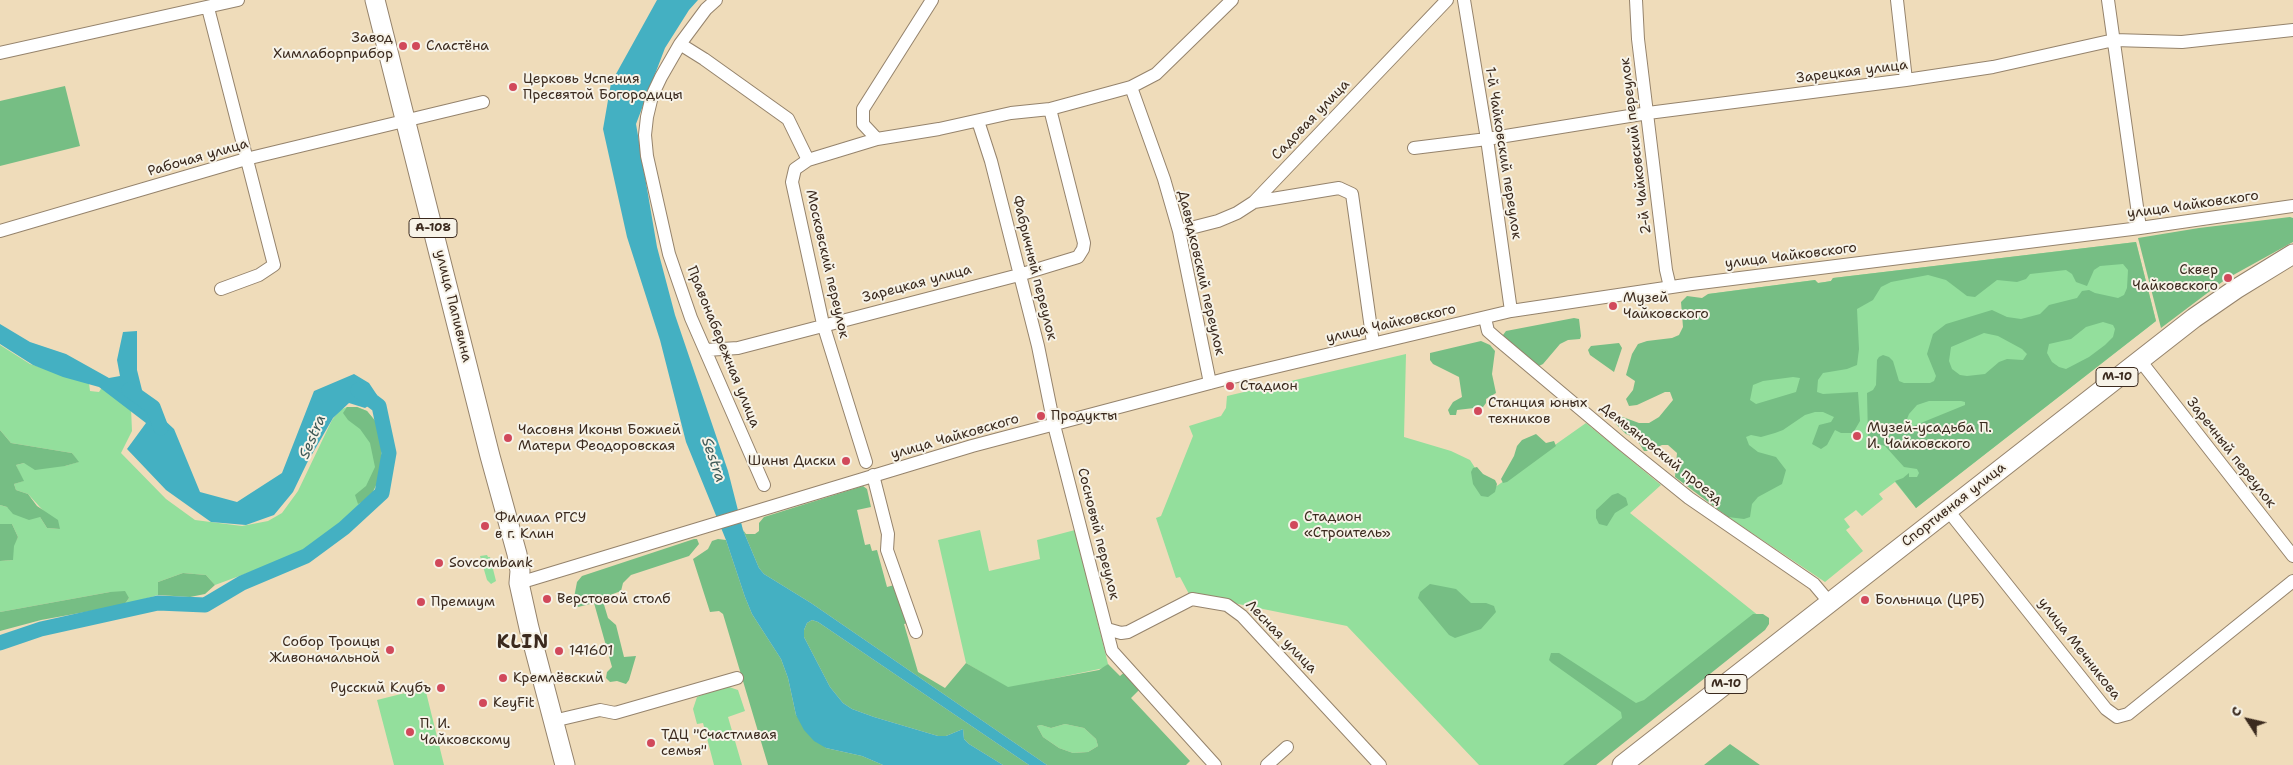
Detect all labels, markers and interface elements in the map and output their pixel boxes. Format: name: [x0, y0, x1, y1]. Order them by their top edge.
place label: Завод Химлаборприбор: [273, 30, 393, 62]
place label: Сластёна: [426, 38, 489, 54]
marker: Завод Химлаборприбор: [397, 40, 409, 52]
marker: Сластёна: [410, 40, 422, 52]
street label: 2-й Чайковский переулок: [1617, 57, 1655, 235]
street label: Зарецкая улица: [1795, 57, 1909, 87]
street label: 1-й Чайковский переулок: [1481, 66, 1525, 240]
place label: Церковь Успения Пресвятой Богородицы: [523, 71, 683, 104]
street label: Садовая улица: [1268, 76, 1354, 164]
marker: Церковь Успения Пресвятой Богородицы: [507, 81, 519, 93]
street label: Рабочая улица: [146, 136, 250, 180]
street label: улица Чайковского: [2126, 187, 2260, 223]
street label: Московский переулок: [802, 188, 852, 340]
street label: Давыдковский переулок: [1174, 189, 1228, 357]
street label: Фабричный переулок: [1008, 194, 1060, 342]
road number: А-108: [409, 218, 457, 238]
street label: улица Чайковского: [1724, 240, 1858, 272]
street label: улица Папивина: [431, 248, 475, 364]
street label: Зарецкая улица: [861, 261, 973, 307]
place label: Сквер Чайковского: [2132, 262, 2218, 294]
street label: Правонабережная улица: [683, 264, 763, 430]
marker: Сквер Чайковского: [2222, 272, 2234, 284]
place label: Музей Чайковского: [1623, 290, 1709, 322]
marker: Музей Чайковского: [1607, 300, 1619, 312]
street label: улица Чайковского: [1324, 301, 1458, 347]
road number: М-10: [2096, 368, 2138, 387]
place label: Стадион: [1240, 378, 1298, 394]
marker: Стадион: [1224, 380, 1236, 392]
street label: Заречный переулок: [2183, 394, 2279, 512]
place label: Станция юных техников: [1488, 395, 1587, 428]
street label: Демьяновский проезд: [1596, 399, 1726, 509]
marker: Станция юных техников: [1472, 405, 1484, 417]
place label: Продукты: [1051, 408, 1118, 424]
marker: Продукты: [1035, 410, 1047, 422]
street label: улица Чайковского: [889, 411, 1021, 463]
water label: Sestra: [296, 412, 330, 462]
place label: Музей-усадьба П. И. Чайковского: [1867, 420, 1992, 452]
place label: Часовня Иконы Божией Матери Феодоровская: [518, 422, 681, 454]
marker: Музей-усадьба П. И. Чайковского: [1851, 430, 1863, 442]
marker: Часовня Иконы Божией Матери Феодоровская: [502, 432, 514, 444]
water label: Sestra: [697, 435, 729, 485]
place label: Шины Диски: [748, 453, 836, 469]
marker: Шины Диски: [840, 455, 852, 467]
street label: Спортивная улица: [1899, 459, 2009, 551]
street label: Сосновый переулок: [1074, 466, 1122, 602]
place label: Стадион «Строитель»: [1304, 509, 1391, 542]
place label: Филиал РГСУ в г. Клин: [495, 510, 586, 542]
marker: Стадион «Строитель»: [1288, 519, 1300, 531]
marker: Филиал РГСУ в г. Клин: [479, 520, 491, 532]
place label: Sovcombank: [449, 555, 533, 571]
marker: Sovcombank: [433, 557, 445, 569]
place label: Верстовой столб: [557, 591, 671, 607]
place label: Больница (ЦРБ): [1875, 592, 1985, 608]
marker: Верстовой столб: [541, 593, 553, 605]
place label: Премиум: [431, 594, 495, 610]
marker: Больница (ЦРБ): [1859, 594, 1871, 606]
street label: улица Мечникова: [2034, 595, 2124, 703]
marker: Премиум: [415, 596, 427, 608]
street label: Лесная улица: [1242, 597, 1320, 677]
district label: KLIN: [496, 632, 550, 654]
place label: Собор Троицы Живоначальной: [269, 634, 380, 666]
place label: 141601: [569, 643, 613, 659]
marker: Собор Троицы Живоначальной: [384, 644, 396, 656]
marker: 141601: [553, 645, 565, 657]
place label: Кремлёвский: [513, 670, 604, 686]
marker: Кремлёвский: [497, 672, 509, 684]
road number: М-10: [1705, 674, 1747, 694]
place label: Русский Клубъ: [330, 680, 431, 696]
marker: Русский Клубъ: [435, 682, 447, 694]
place label: KeyFit: [493, 695, 535, 711]
north arrow: [2223, 695, 2273, 745]
marker: KeyFit: [477, 697, 489, 709]
text: С: [2226, 703, 2246, 720]
place label: П. И. Чайковскому: [420, 716, 511, 749]
marker: П. И. Чайковскому: [404, 726, 416, 738]
place label: ТДЦ "Счастливая семья": [661, 727, 777, 760]
marker: ТДЦ "Счастливая семья": [645, 737, 657, 749]

